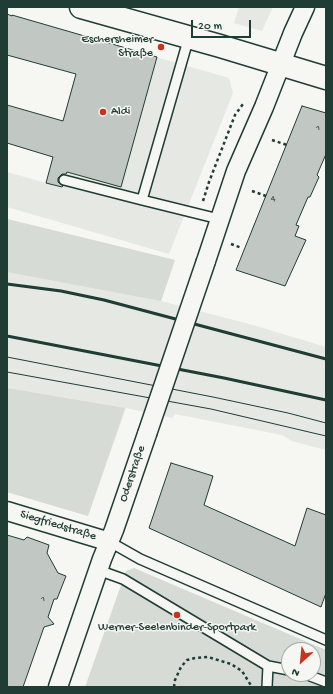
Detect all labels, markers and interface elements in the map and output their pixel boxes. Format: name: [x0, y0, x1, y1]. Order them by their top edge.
scale bar: [193, 12, 253, 38]
text: 20 m: [198, 20, 222, 34]
place label: Eschersheimer Straße: [82, 33, 153, 61]
marker: Eschersheimer Straße: [156, 42, 166, 52]
place label: Aldi: [111, 105, 130, 119]
marker: Aldi: [98, 107, 108, 117]
house number: 1: [316, 122, 320, 134]
house number: 4: [271, 193, 275, 205]
street label: Oderstraße: [117, 444, 149, 504]
street label: Siegfriedstraße: [18, 508, 98, 544]
house number: 1: [41, 593, 45, 605]
marker: Werner-Seelenbinder-Sportpark: [172, 610, 182, 620]
place label: Werner-Seelenbinder-Sportpark: [98, 621, 256, 635]
north arrow: [281, 642, 321, 682]
text: N: [290, 665, 302, 679]

